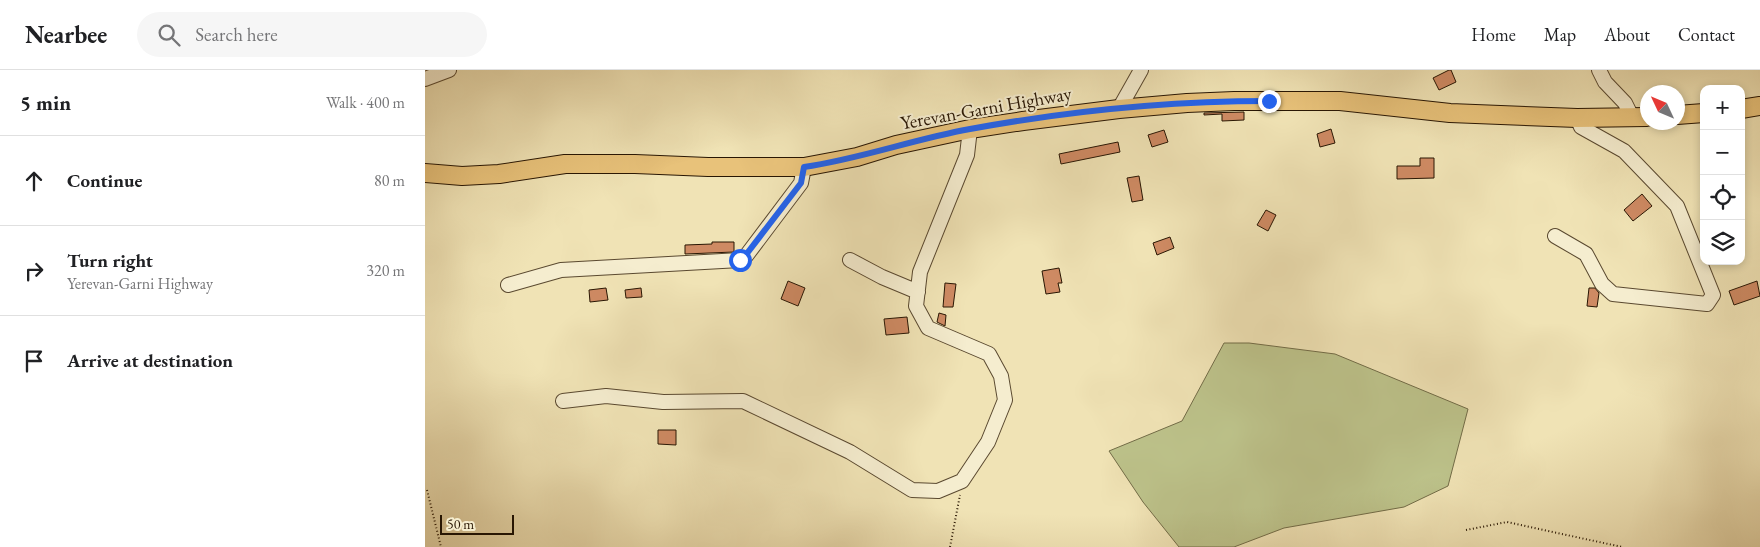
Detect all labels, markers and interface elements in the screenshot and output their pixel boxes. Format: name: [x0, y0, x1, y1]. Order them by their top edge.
search box: [137, 12, 487, 57]
text: Nearbee: [25, 19, 107, 50]
icon: search: [155, 21, 183, 49]
text: Search here: [195, 22, 278, 47]
text: Home: [1471, 23, 1516, 46]
text: Map: [1544, 23, 1576, 46]
text: About: [1604, 23, 1650, 46]
text: Contact: [1678, 23, 1735, 46]
street label: Yerevan-Garni Highway: [898, 81, 1074, 135]
north arrow: [1640, 85, 1685, 130]
map controls: [1700, 85, 1745, 265]
button: +: [1700, 85, 1745, 130]
text: 5 min: [20, 89, 71, 116]
route end: [1258, 90, 1281, 113]
text: Walk · 400 m: [326, 92, 405, 113]
button: −: [1700, 130, 1745, 175]
icon: ahead: [20, 167, 48, 195]
text: Continue: [67, 168, 142, 193]
text: 80 m: [374, 170, 405, 191]
button: locate: [1700, 175, 1745, 220]
button: layers: [1700, 220, 1745, 265]
text: Turn right: [67, 248, 153, 273]
route start: [729, 249, 752, 272]
icon: right: [20, 257, 48, 285]
text: 320 m: [366, 260, 405, 281]
text: Yerevan-Garni Highway: [67, 273, 213, 294]
icon: arrive: [20, 347, 48, 375]
text: Arrive at destination: [67, 348, 233, 373]
scale bar: [440, 512, 514, 535]
text: 50 m: [447, 515, 474, 533]

